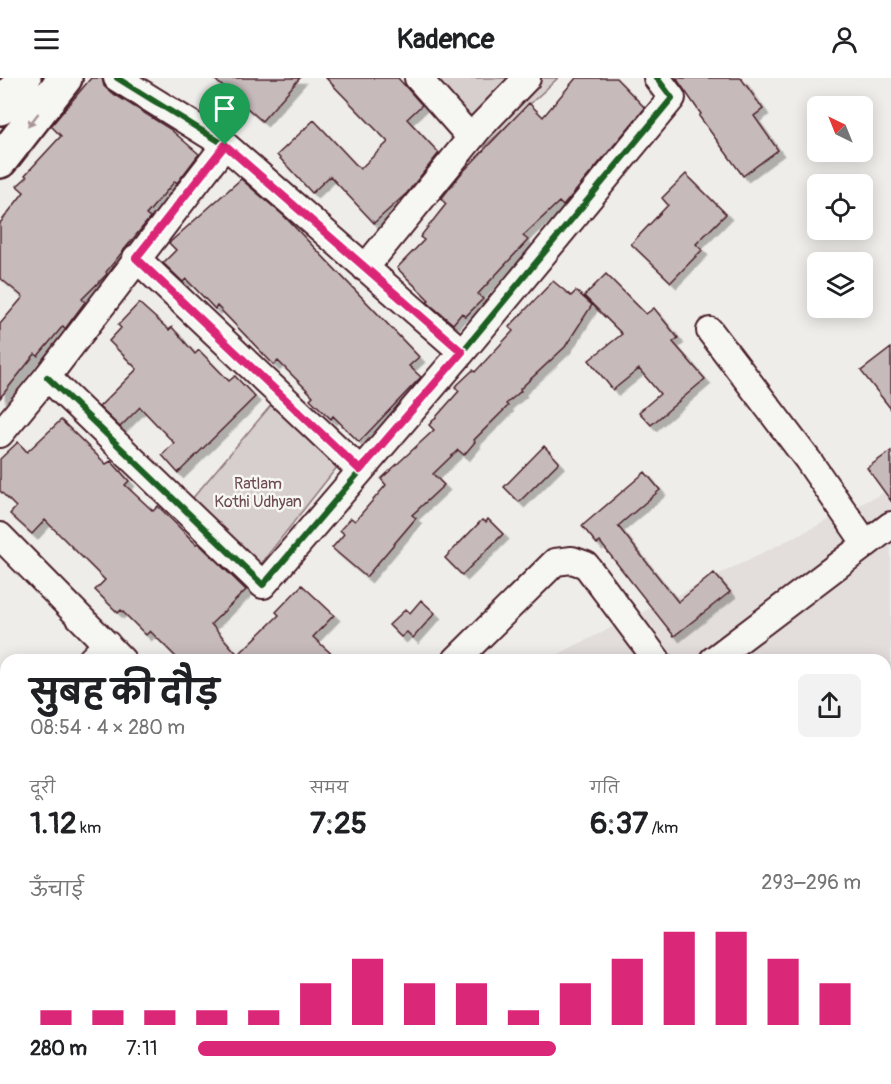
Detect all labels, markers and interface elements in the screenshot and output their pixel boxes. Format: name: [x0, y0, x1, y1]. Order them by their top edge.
icon: menu: [30, 23, 63, 56]
text: Kadence: [397, 23, 494, 56]
icon: person: [828, 23, 861, 56]
pin: [199, 83, 250, 145]
icon: arrive: [208, 92, 241, 125]
north arrow: [807, 96, 873, 162]
map controls: [807, 96, 873, 318]
one-way arrow: [27, 112, 39, 127]
button: locate: [807, 174, 873, 240]
button: layers: [807, 252, 873, 318]
park label: Ratlam Kothi Udhyan: [214, 474, 302, 512]
text: सुबह की दौड़: [30, 672, 219, 713]
button: share: [798, 674, 861, 737]
text: 08:54 · 4 × 280 m: [30, 715, 185, 740]
text: दूरी: [30, 778, 55, 798]
text: समय: [310, 778, 348, 798]
text: गति: [590, 778, 619, 798]
text: 1.12: [30, 805, 77, 842]
text: 7:25: [310, 805, 367, 842]
text: 6:37: [590, 805, 648, 842]
text: km: [77, 818, 101, 838]
text: /km: [648, 818, 678, 838]
text: 293–296 m: [761, 870, 861, 895]
text: ऊँचाई: [30, 877, 84, 902]
text: 280 m: [30, 1036, 87, 1061]
text: 7:11: [126, 1036, 158, 1061]

